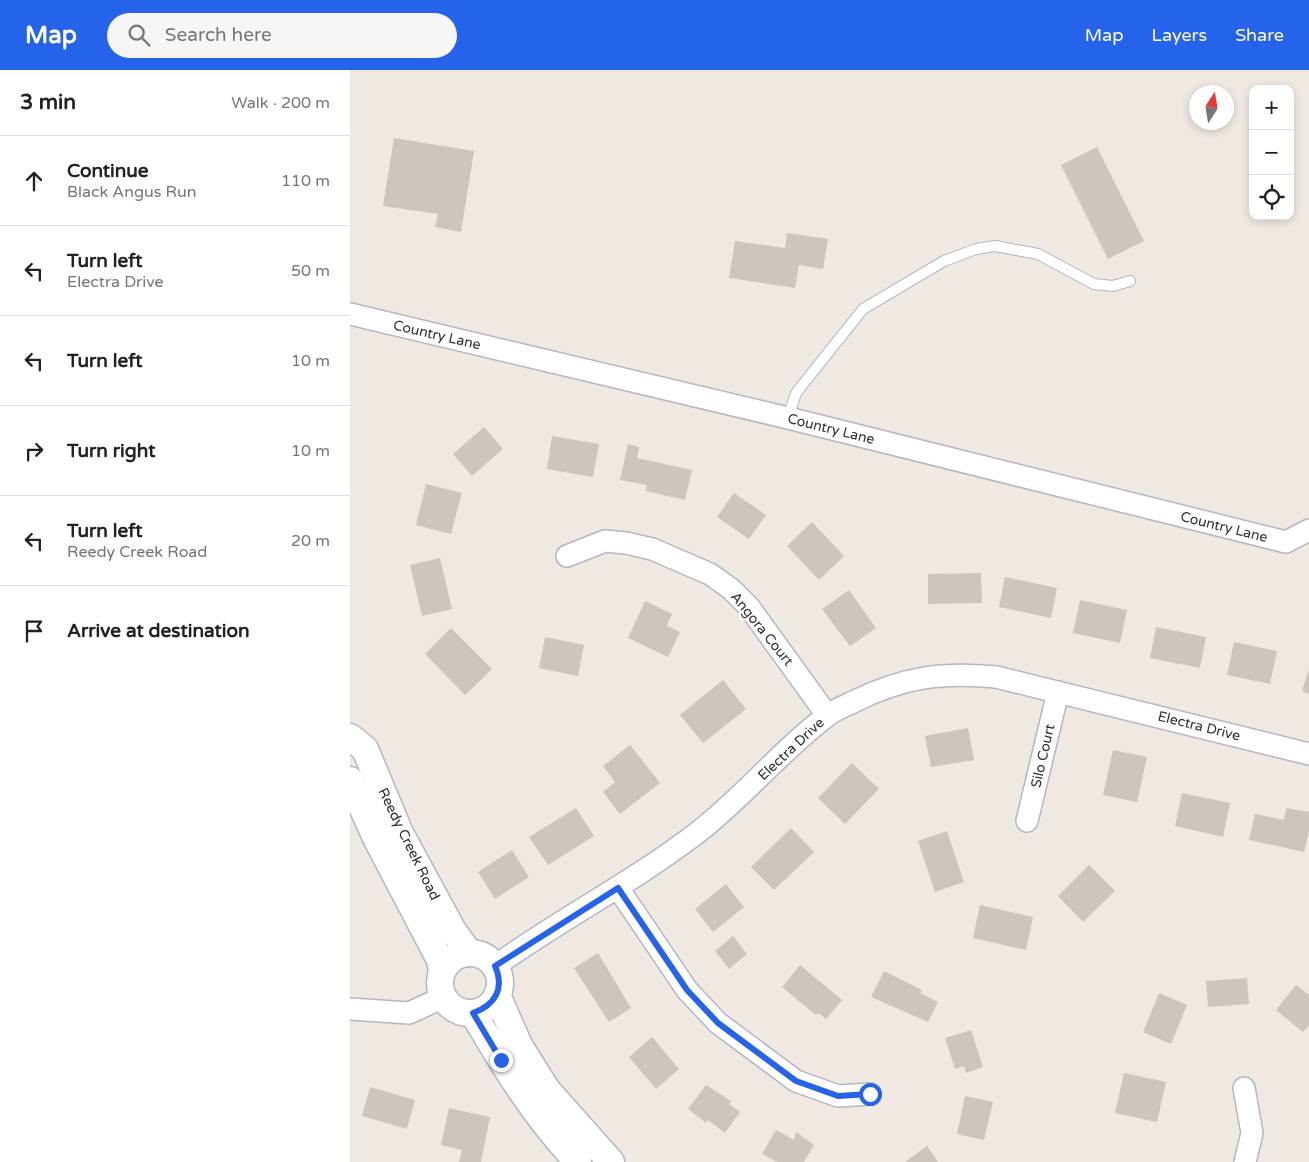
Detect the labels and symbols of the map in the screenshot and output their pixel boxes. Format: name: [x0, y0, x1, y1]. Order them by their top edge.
north arrow: [1189, 85, 1234, 130]
street label: Country Lane: [392, 317, 482, 353]
street label: Country Lane: [786, 410, 876, 448]
street label: Country Lane: [1179, 508, 1269, 546]
street label: Angora Court: [727, 589, 797, 670]
street label: Electra Drive: [1156, 708, 1242, 744]
street label: Electra Drive: [754, 714, 828, 784]
street label: Silo Court: [1027, 722, 1059, 790]
street label: Reedy Creek Road: [374, 785, 444, 903]
route end: [490, 1049, 513, 1072]
route start: [859, 1083, 882, 1106]

